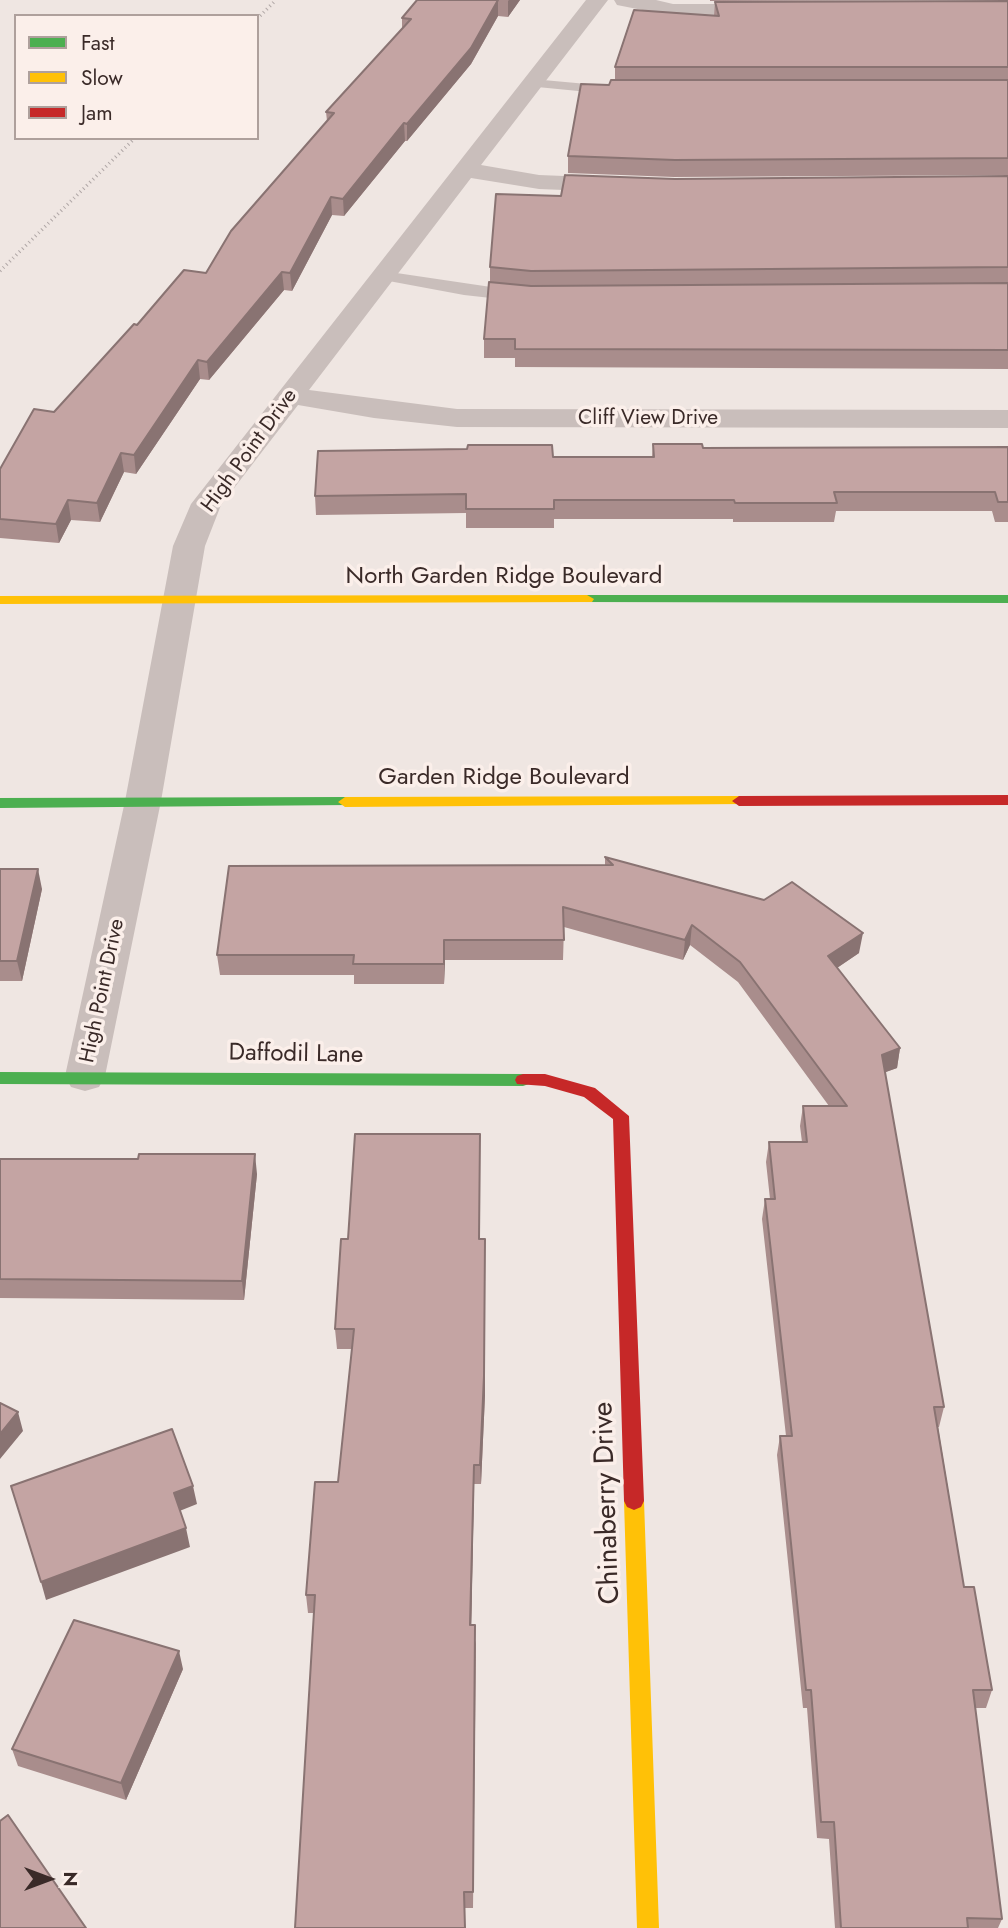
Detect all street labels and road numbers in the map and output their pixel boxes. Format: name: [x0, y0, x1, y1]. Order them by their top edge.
street label: High Point Drive: [197, 384, 303, 518]
street label: Cliff View Drive: [578, 406, 718, 432]
street label: North Garden Ridge Boulevard: [346, 563, 662, 591]
street label: Garden Ridge Boulevard: [378, 764, 630, 792]
street label: High Point Drive: [75, 917, 131, 1065]
street label: Daffodil Lane: [228, 1039, 364, 1071]
street label: Chinaberry Drive: [588, 1401, 628, 1605]

